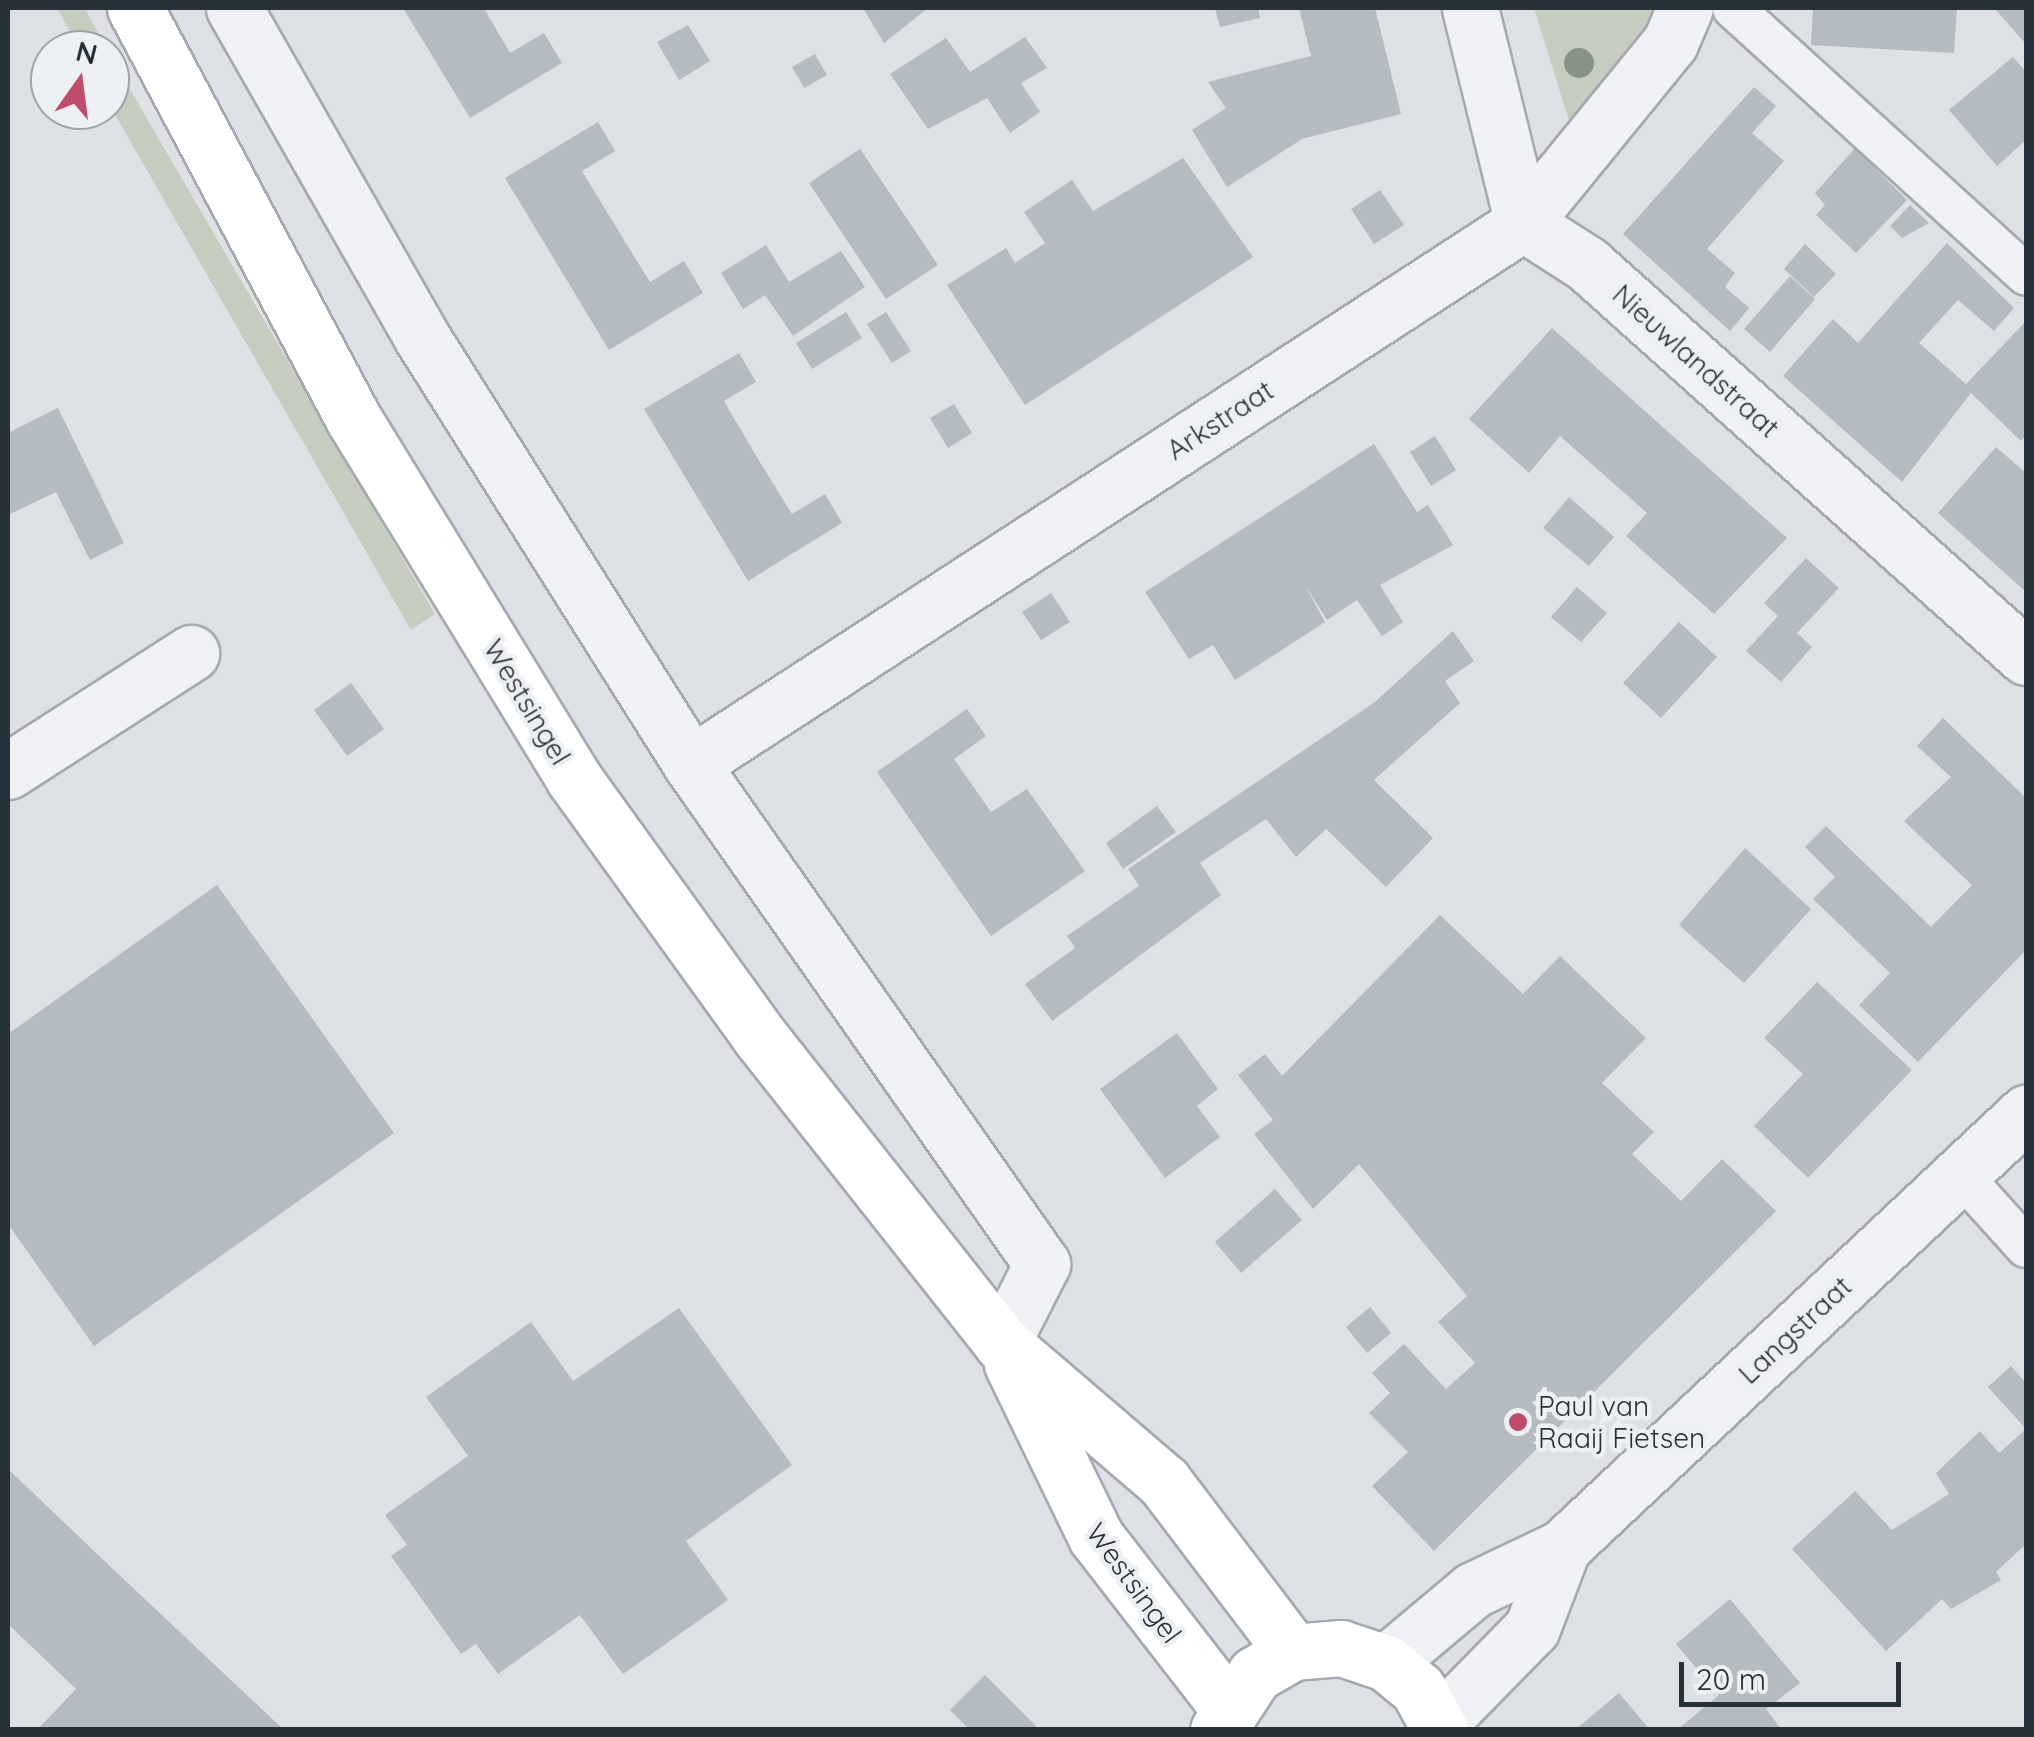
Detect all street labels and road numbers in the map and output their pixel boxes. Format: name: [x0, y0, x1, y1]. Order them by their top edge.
street label: Nieuwlandstraat: [1606, 277, 1786, 445]
street label: Arkstraat: [1160, 373, 1280, 467]
street label: Westsingel: [477, 633, 577, 771]
street label: Langstraat: [1732, 1269, 1858, 1391]
street label: Westsingel: [1079, 1516, 1189, 1650]

